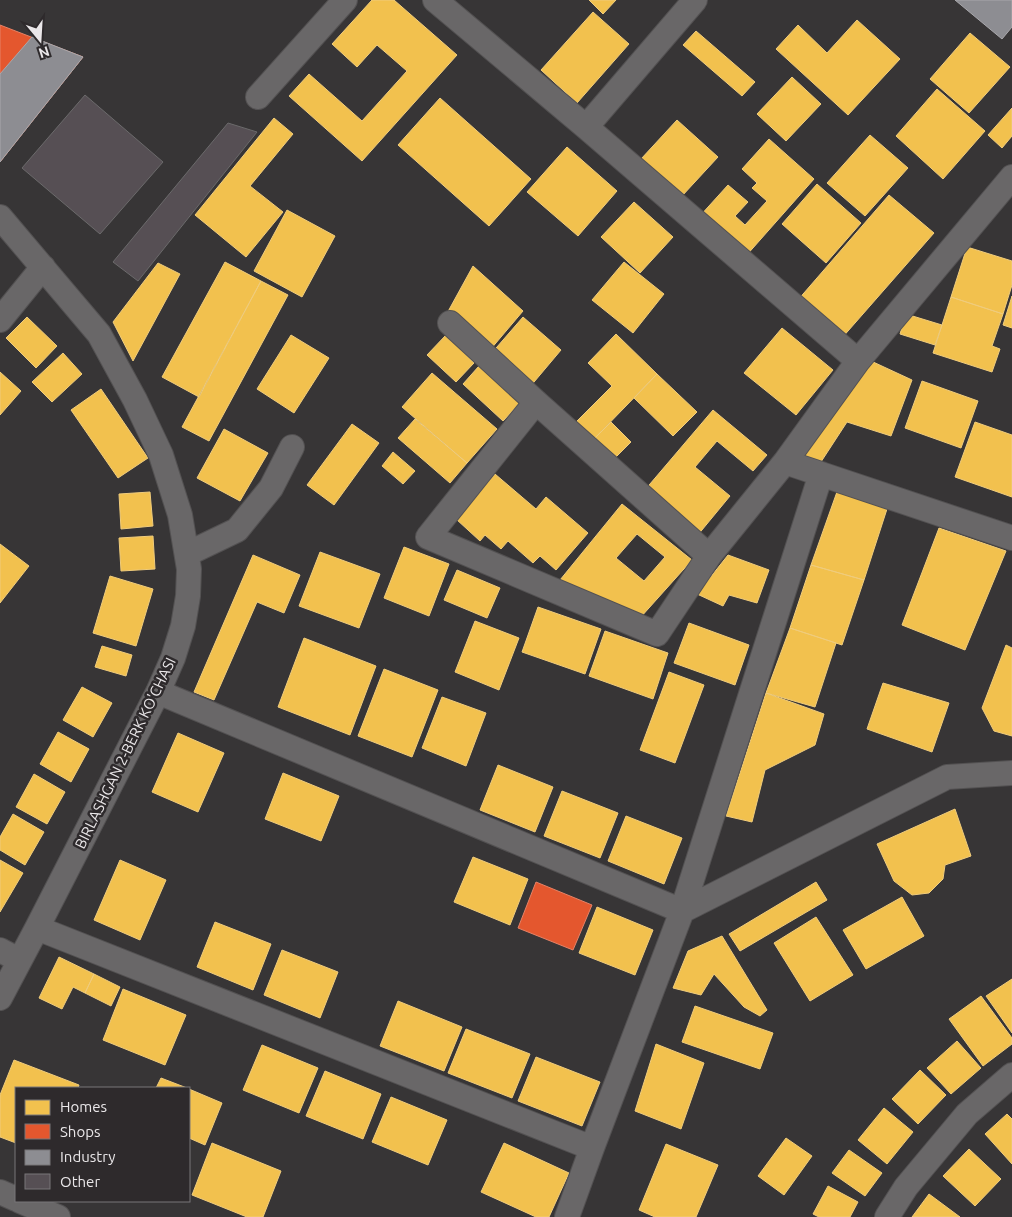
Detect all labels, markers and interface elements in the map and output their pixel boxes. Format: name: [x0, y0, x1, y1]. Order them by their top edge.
north arrow: [15, 15, 65, 65]
text: N: [37, 43, 51, 62]
street label: BIRLASHGAN 2-BERK KO'CHASI: [71, 655, 179, 851]
legend: [15, 1087, 190, 1202]
text: Homes: [60, 1098, 107, 1115]
text: Shops: [60, 1123, 101, 1140]
text: Industry: [60, 1148, 115, 1165]
text: Other: [60, 1173, 100, 1190]

